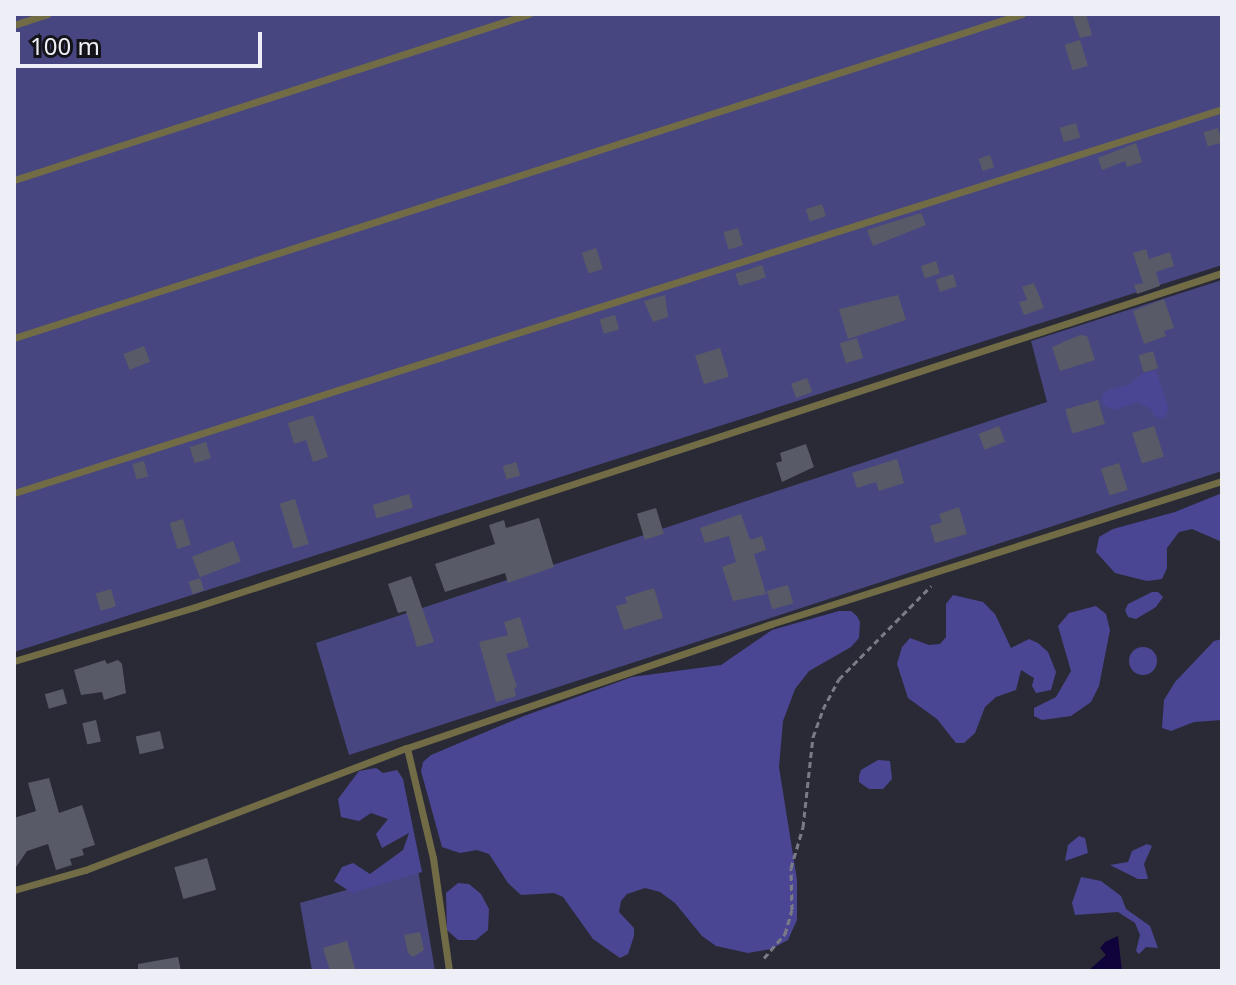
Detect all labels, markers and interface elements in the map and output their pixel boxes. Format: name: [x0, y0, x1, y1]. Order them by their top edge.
scale bar: [20, 16, 266, 66]
text: 100 m: [30, 29, 100, 62]

